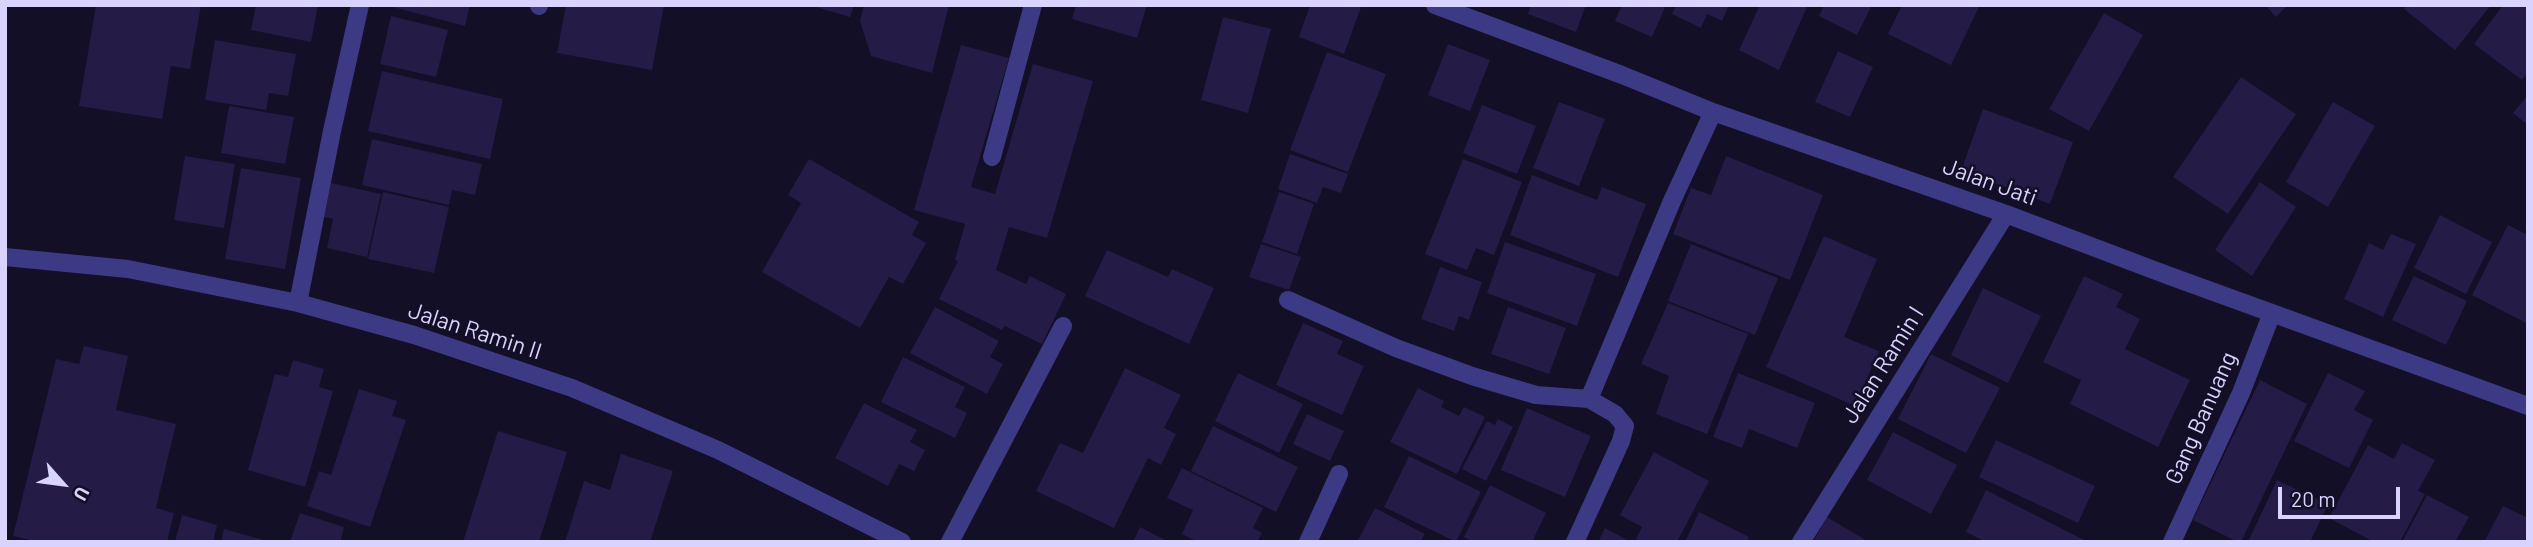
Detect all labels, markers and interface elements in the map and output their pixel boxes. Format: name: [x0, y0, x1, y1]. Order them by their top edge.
street label: Jalan Jati: [1939, 152, 2041, 212]
street label: Jalan Ramin II: [405, 296, 545, 366]
street label: Jalan Ramin I: [1836, 301, 1930, 429]
street label: Gang Banuang: [2159, 347, 2243, 489]
north arrow: [28, 449, 98, 519]
scale bar: [2281, 474, 2404, 518]
text: U: [69, 483, 95, 505]
text: 20 m: [2291, 486, 2336, 511]

